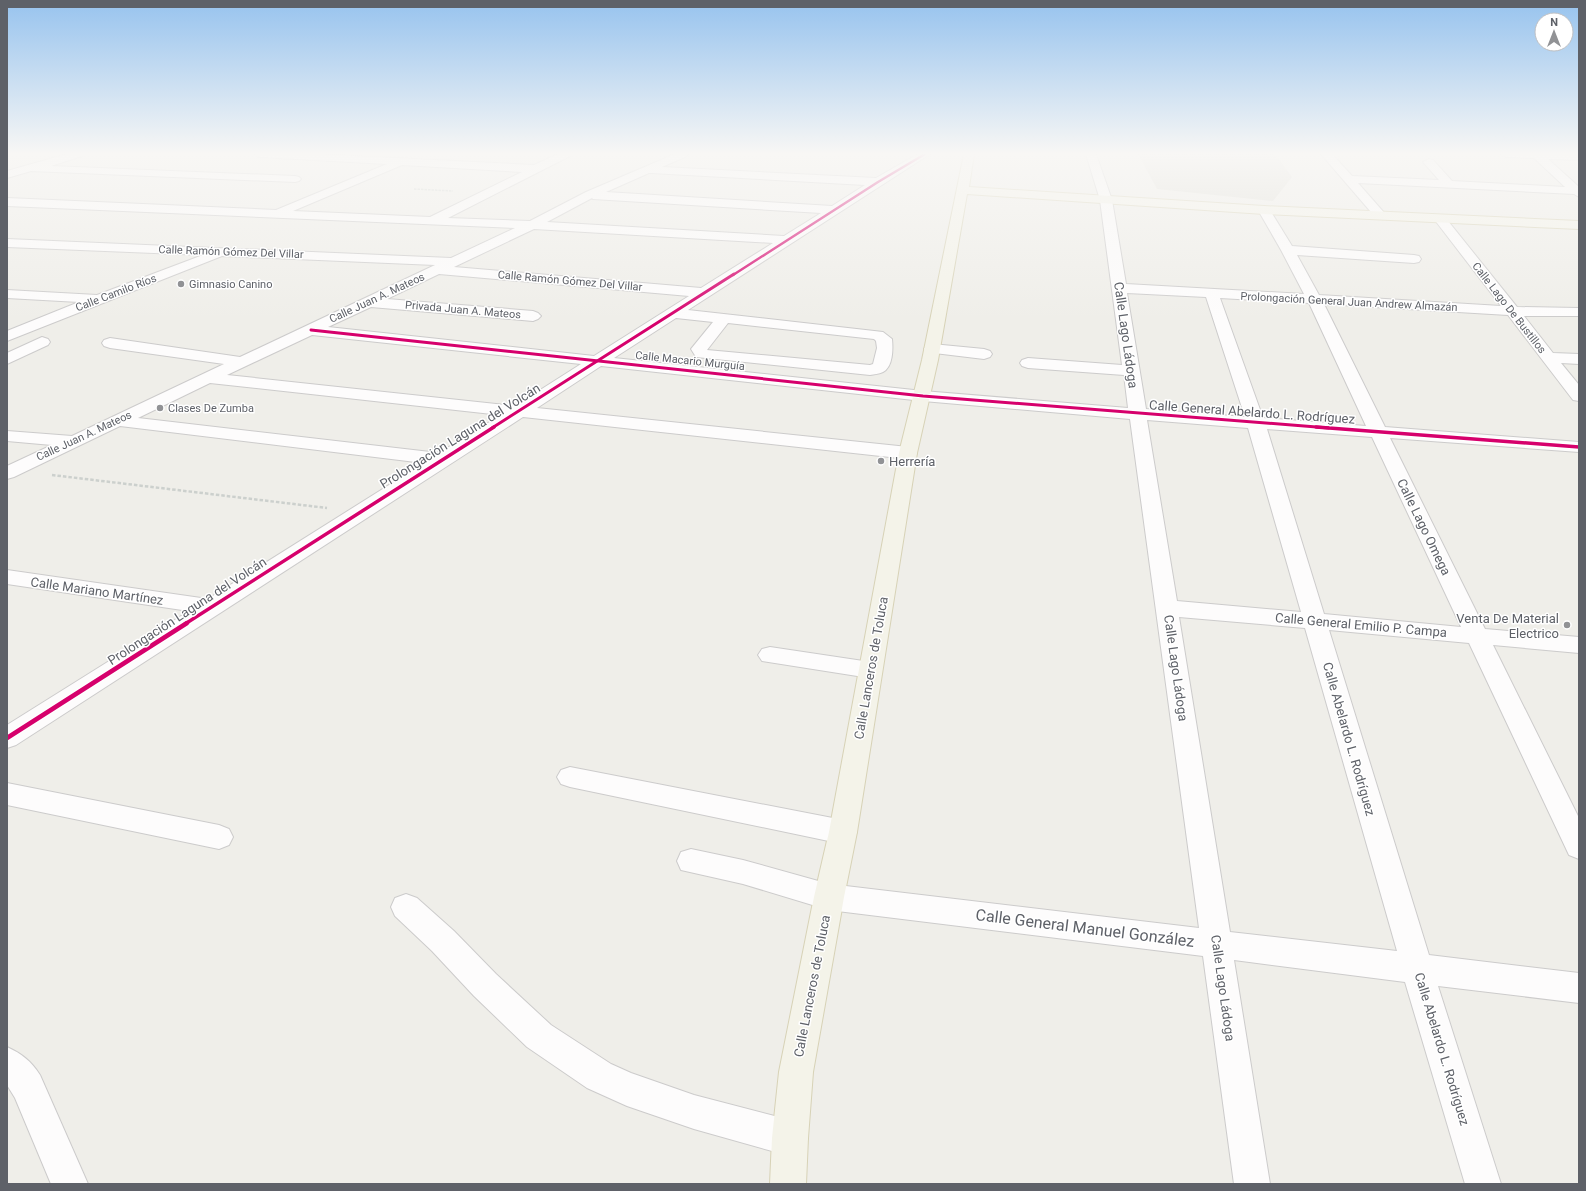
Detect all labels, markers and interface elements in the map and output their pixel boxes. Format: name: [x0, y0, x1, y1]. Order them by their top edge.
north arrow: [1534, 12, 1574, 52]
text: N: [1550, 16, 1558, 29]
street label: Calle Ramón Gómez Del Villar: [158, 243, 304, 261]
street label: Calle Lago De Bustillos: [1469, 260, 1549, 356]
street label: Calle Ramón Gómez Del Villar: [497, 268, 643, 294]
street label: Calle Juan A. Mateos: [327, 270, 427, 326]
street label: Calle Camilo Ríos: [74, 271, 159, 314]
place label: Gimnasio Canino: [189, 278, 272, 291]
marker: Gimnasio Canino: [176, 279, 186, 289]
street label: Calle Lago Ládoga: [1111, 281, 1141, 389]
street label: Prolongación General Juan Andrew Almazán: [1240, 290, 1458, 314]
street label: Privada Juan A. Mateos: [405, 298, 522, 322]
street label: Calle Macario Murguía: [635, 349, 745, 373]
street label: Prolongación Laguna del Volcán: [377, 380, 543, 492]
street label: Calle General Abelardo L. Rodríguez: [1149, 397, 1356, 427]
place label: Clases De Zumba: [168, 402, 254, 415]
marker: Clases De Zumba: [155, 403, 165, 413]
street label: Calle Juan A. Mateos: [34, 408, 134, 464]
place label: Herrería: [889, 454, 935, 469]
marker: Herrería: [876, 456, 886, 466]
street label: Calle Lago Omega: [1394, 476, 1454, 578]
street label: Prolongación Laguna del Volcán: [105, 554, 269, 668]
street label: Calle Mariano Martínez: [30, 574, 165, 608]
street label: Calle Lanceros de Toluca: [851, 596, 891, 740]
street label: Calle General Emilio P. Campa: [1274, 610, 1448, 640]
place label: Venta De Material Electrico: [1456, 611, 1559, 641]
street label: Calle Lago Ládoga: [1161, 614, 1191, 722]
marker: Venta De Material Electrico: [1562, 620, 1572, 630]
street label: Calle Abelardo L. Rodríguez: [1320, 661, 1378, 818]
street label: Calle General Manuel González: [975, 905, 1196, 951]
street label: Calle Lanceros de Toluca: [791, 914, 833, 1058]
street label: Calle Lago Ládoga: [1208, 934, 1238, 1042]
street label: Calle Abelardo L. Rodríguez: [1412, 971, 1473, 1128]

